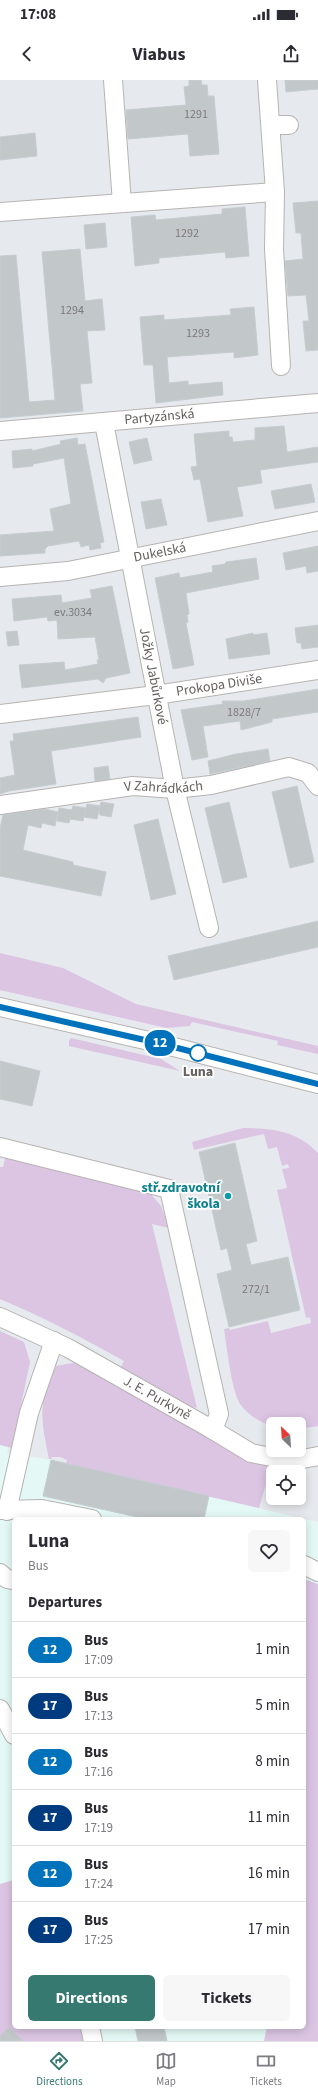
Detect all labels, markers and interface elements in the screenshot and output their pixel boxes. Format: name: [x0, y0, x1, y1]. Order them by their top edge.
text: 17:08: [20, 4, 56, 25]
text: Viabus: [133, 42, 185, 67]
icon: back: [16, 43, 38, 65]
icon: share: [280, 43, 302, 65]
house number: 1291: [184, 106, 208, 123]
house number: 1292: [175, 225, 199, 242]
house number: 1294: [60, 302, 84, 319]
house number: 1293: [186, 325, 210, 342]
street label: Partyzánská: [123, 404, 195, 430]
street label: Dukelská: [132, 538, 188, 568]
house number: ev.3034: [54, 604, 92, 621]
street label: Jožky Jabůrkové: [134, 626, 172, 726]
street label: Prokopa Diviše: [175, 669, 264, 702]
house number: 1828/7: [227, 704, 261, 721]
street label: V Zahrádkách: [123, 776, 204, 799]
line badge: 12: [142, 1030, 178, 1056]
text: 12: [153, 1033, 167, 1053]
marker: Luna: [189, 1044, 207, 1062]
place label: Luna: [183, 1062, 213, 1082]
place label: stř.zdravotní škola: [141, 1178, 221, 1214]
marker: stř.zdravotní škola: [223, 1191, 233, 1201]
house number: 272/1: [242, 1281, 270, 1298]
street label: J. E. Purkyně: [119, 1371, 195, 1426]
north arrow: [266, 1417, 306, 1457]
map controls: [266, 1417, 306, 1505]
button: locate: [266, 1465, 306, 1505]
text: Luna: [28, 1528, 69, 1555]
button: heart: [248, 1530, 290, 1572]
text: Bus: [28, 1557, 48, 1575]
text: Departures: [28, 1592, 102, 1613]
text: Bus: [84, 1630, 108, 1651]
text: 1 min: [255, 1639, 290, 1660]
text: 12: [43, 1640, 57, 1660]
text: 17:09: [84, 1651, 113, 1669]
text: Bus: [84, 1686, 108, 1707]
text: 5 min: [255, 1695, 290, 1716]
text: 17: [43, 1696, 57, 1716]
text: 17:13: [84, 1707, 113, 1725]
text: Bus: [84, 1742, 108, 1763]
text: 8 min: [255, 1751, 290, 1772]
text: 12: [43, 1752, 57, 1772]
text: 17:16: [84, 1763, 113, 1781]
text: Bus: [84, 1798, 108, 1819]
text: 11 min: [248, 1807, 290, 1828]
text: 17: [43, 1808, 57, 1828]
text: 17:19: [84, 1819, 113, 1837]
text: Bus: [84, 1854, 108, 1875]
text: 16 min: [248, 1863, 290, 1884]
text: 12: [43, 1864, 57, 1884]
text: 17:24: [84, 1875, 113, 1893]
text: Bus: [84, 1910, 108, 1931]
text: 17 min: [248, 1919, 290, 1940]
text: 17: [43, 1920, 57, 1940]
text: 17:25: [84, 1931, 113, 1949]
button: Directions: [28, 1975, 155, 2021]
button: Tickets: [163, 1975, 290, 2021]
tab: Directions: [36, 2050, 83, 2089]
tab: Map: [155, 2050, 177, 2089]
tab: Tickets: [249, 2050, 282, 2089]

